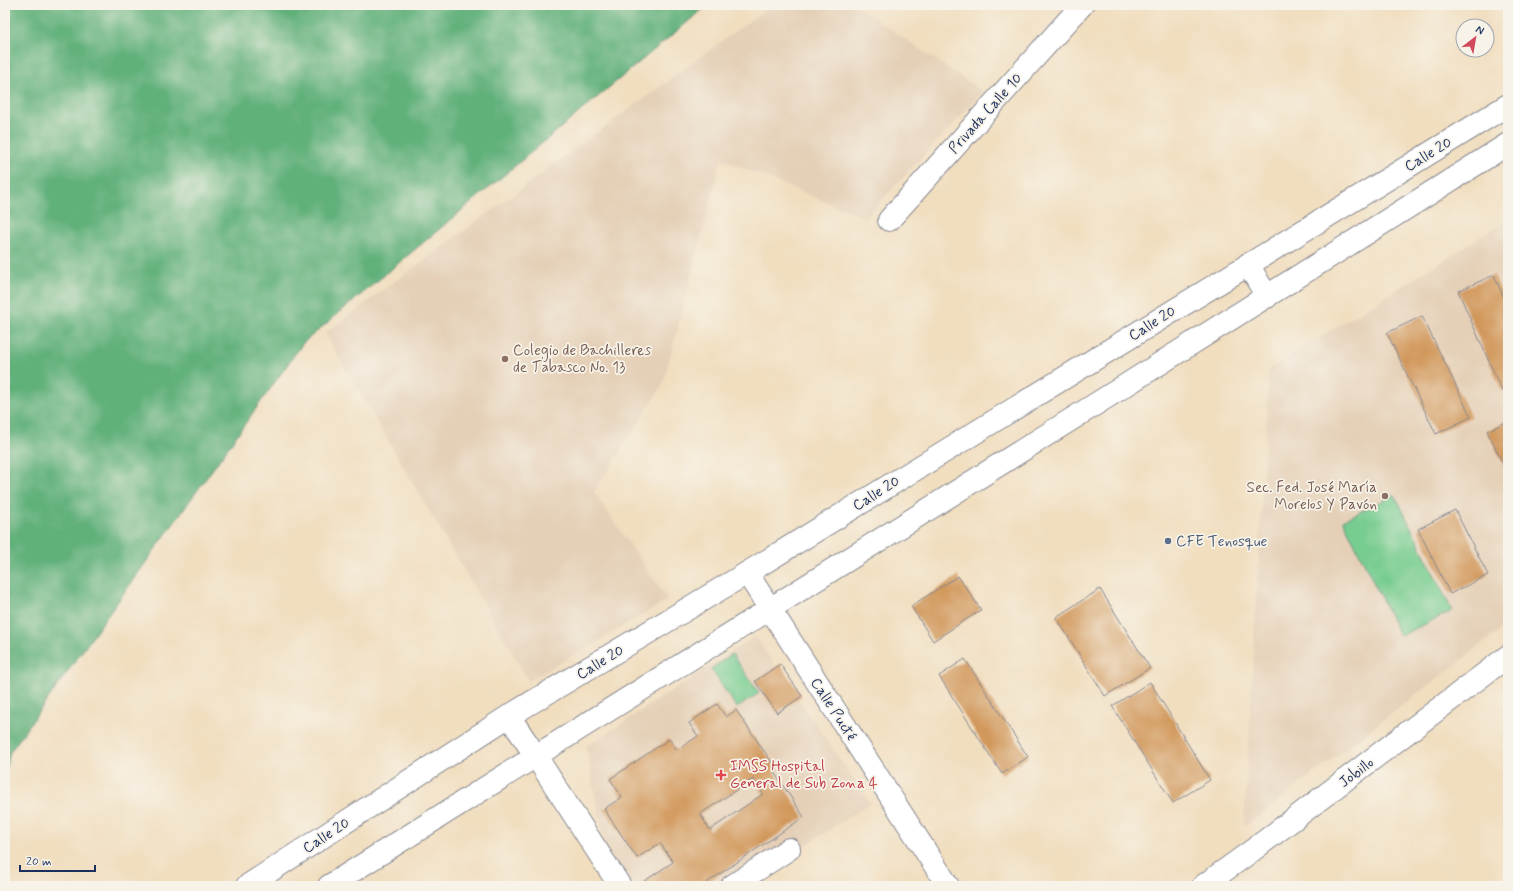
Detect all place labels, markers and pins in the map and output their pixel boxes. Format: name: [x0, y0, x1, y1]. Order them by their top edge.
place label: Colegio de Bachilleres de Tabasco No. 13: [513, 341, 651, 378]
marker: Colegio de Bachilleres de Tabasco No. 13: [500, 354, 510, 364]
place label: Sec. Fed. José María Morelos Y Pavón: [1247, 478, 1377, 515]
marker: Sec. Fed. José María Morelos Y Pavón: [1380, 491, 1390, 501]
place label: CFE Tenosque: [1176, 532, 1267, 552]
marker: CFE Tenosque: [1163, 536, 1173, 546]
place label: IMSS Hospital General de Sub Zona 4: [730, 757, 878, 794]
marker: IMSS Hospital General de Sub Zona 4: [715, 769, 727, 781]

